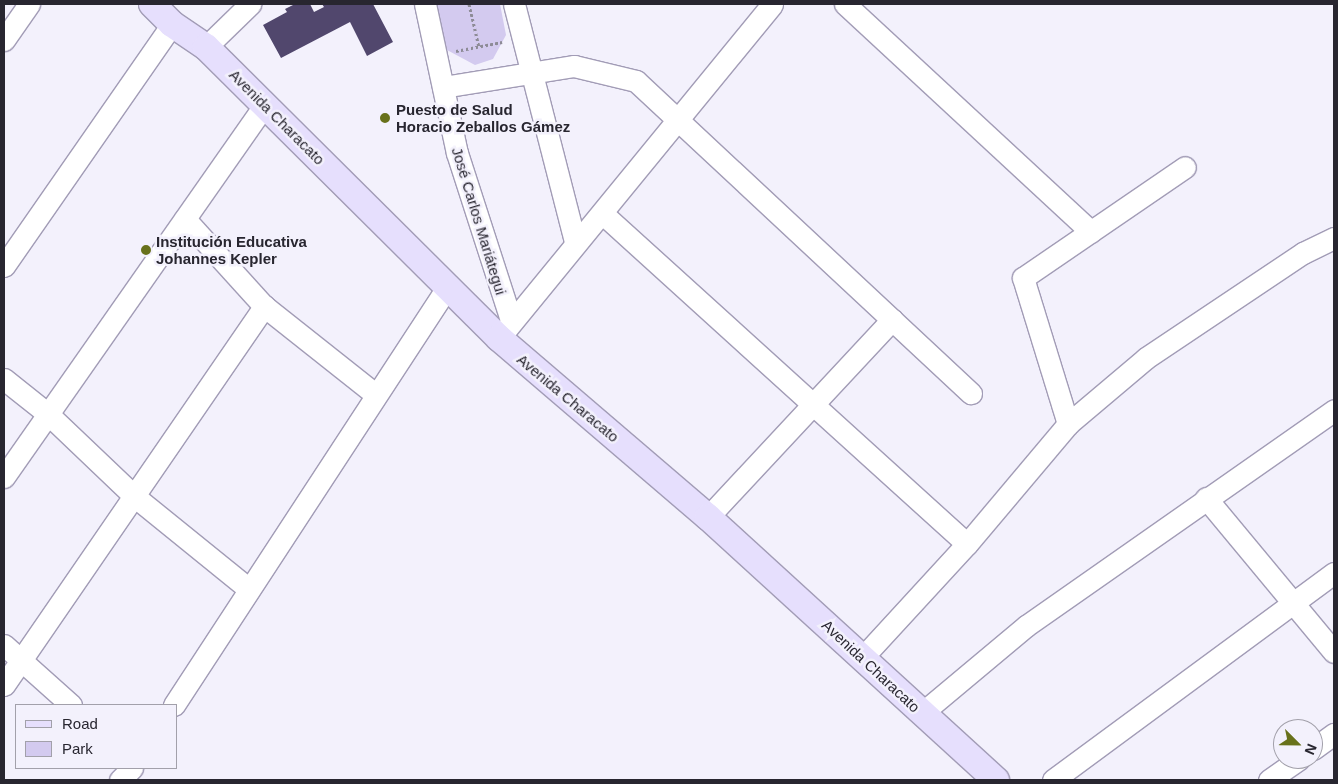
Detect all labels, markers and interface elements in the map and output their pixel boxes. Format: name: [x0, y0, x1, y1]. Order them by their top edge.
street label: Avenida Characato: [226, 66, 328, 168]
place label: Puesto de Salud Horacio Zeballos Gámez: [396, 100, 570, 135]
marker: Puesto de Salud Horacio Zeballos Gámez: [378, 111, 392, 125]
street label: José Carlos Mariátegui: [448, 145, 510, 297]
place label: Institución Educativa Johannes Kepler: [156, 232, 307, 267]
marker: Institución Educativa Johannes Kepler: [140, 244, 152, 256]
street label: Avenida Characato: [513, 350, 623, 446]
street label: Avenida Characato: [818, 616, 924, 716]
legend: [15, 704, 178, 769]
text: Road: [62, 715, 98, 732]
north arrow: [1273, 719, 1323, 769]
text: Park: [62, 740, 93, 757]
text: N: [1302, 742, 1320, 757]

